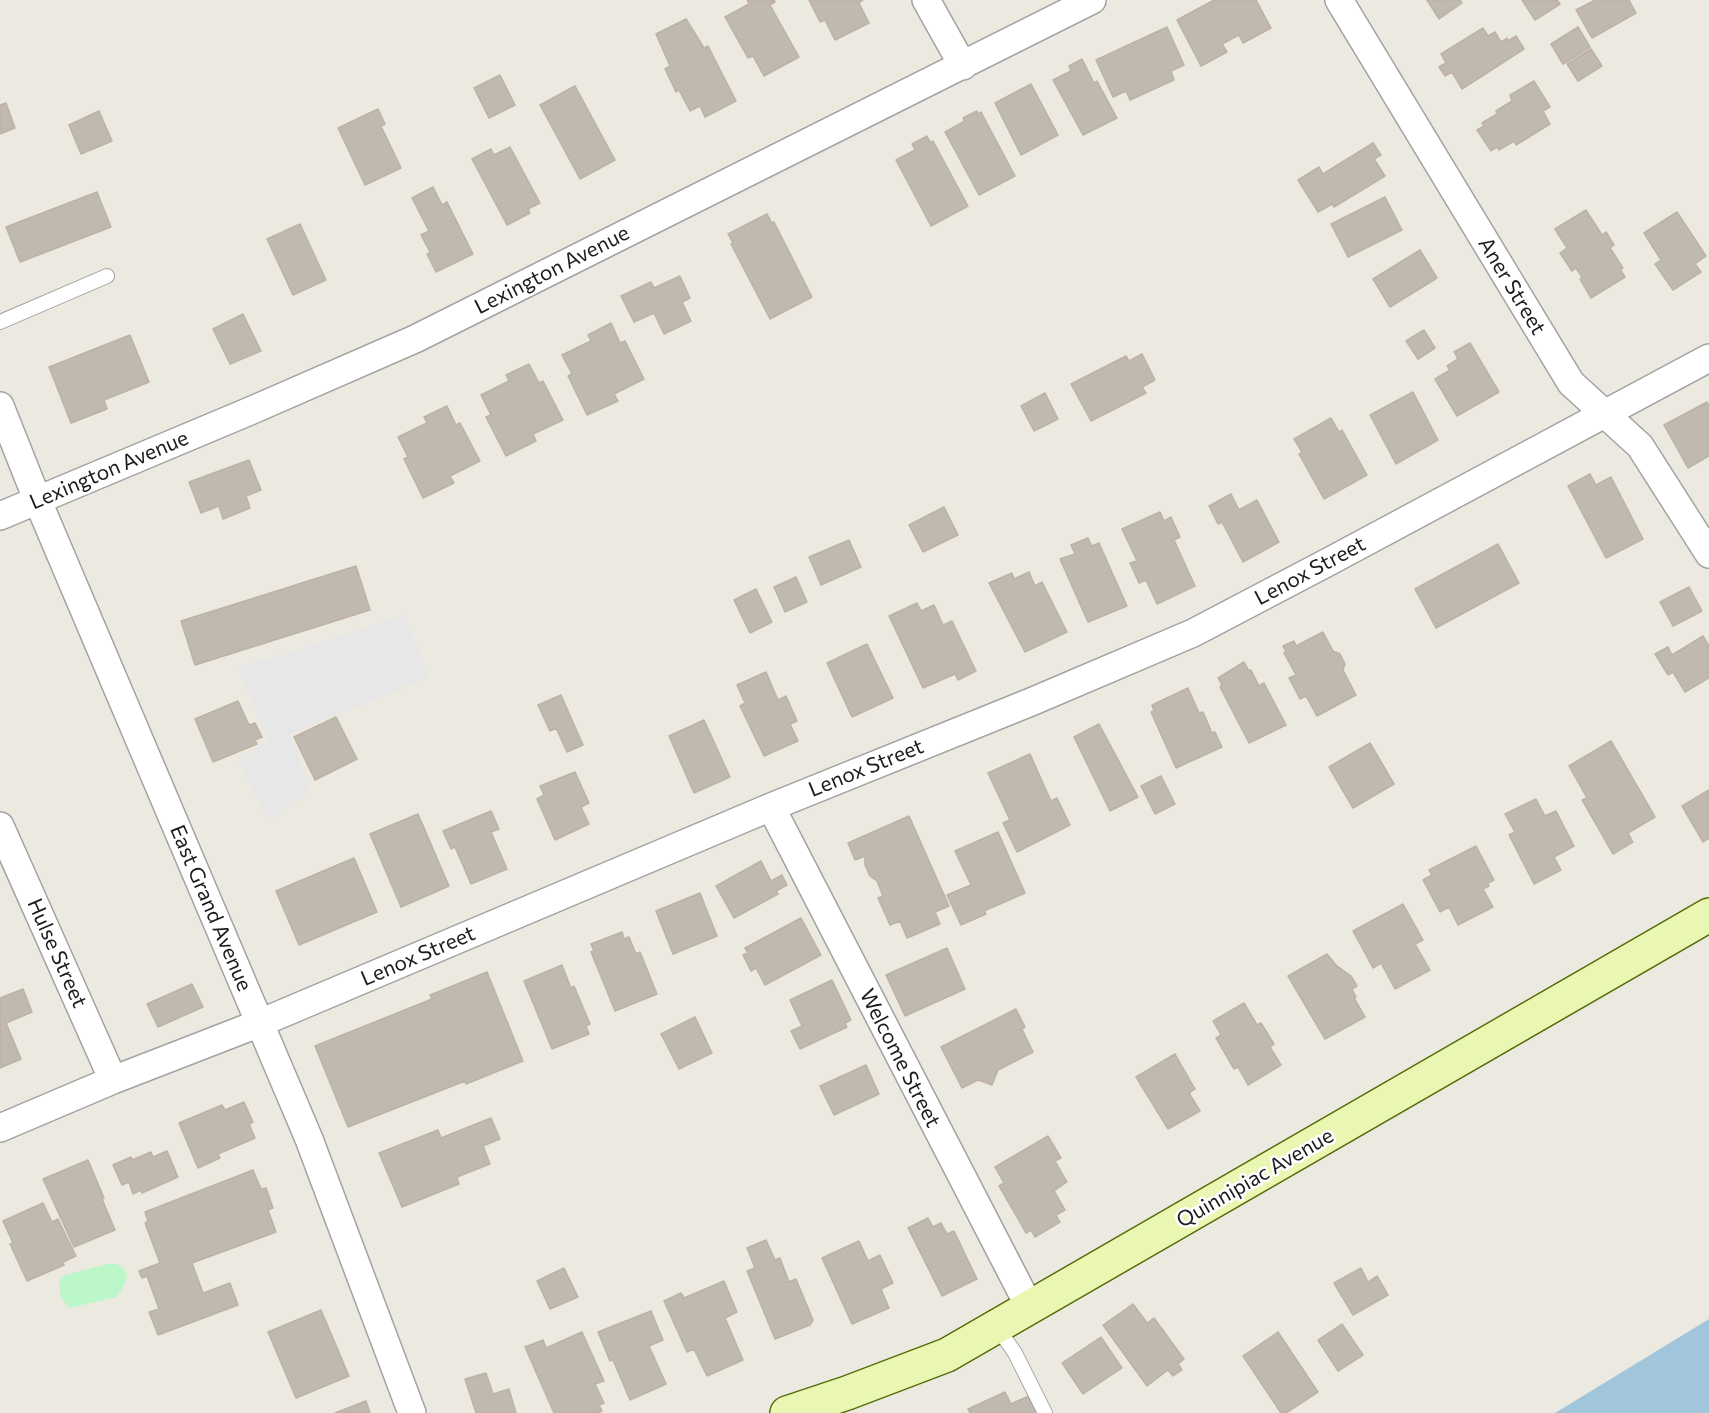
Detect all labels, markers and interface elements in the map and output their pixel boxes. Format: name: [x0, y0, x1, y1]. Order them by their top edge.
street label: Lexington Avenue: [470, 220, 634, 320]
street label: Aner Street: [1473, 233, 1551, 339]
street label: Lexington Avenue: [26, 425, 192, 515]
street label: Lenox Street: [1250, 531, 1370, 611]
street label: Lenox Street: [805, 734, 927, 802]
street label: East Grand Avenue: [165, 821, 257, 995]
street label: Hulse Street: [22, 895, 92, 1011]
street label: Lenox Street: [357, 921, 479, 991]
street label: Welcome Street: [854, 985, 946, 1131]
street label: Quinnipiac Avenue: [1172, 1123, 1338, 1233]

